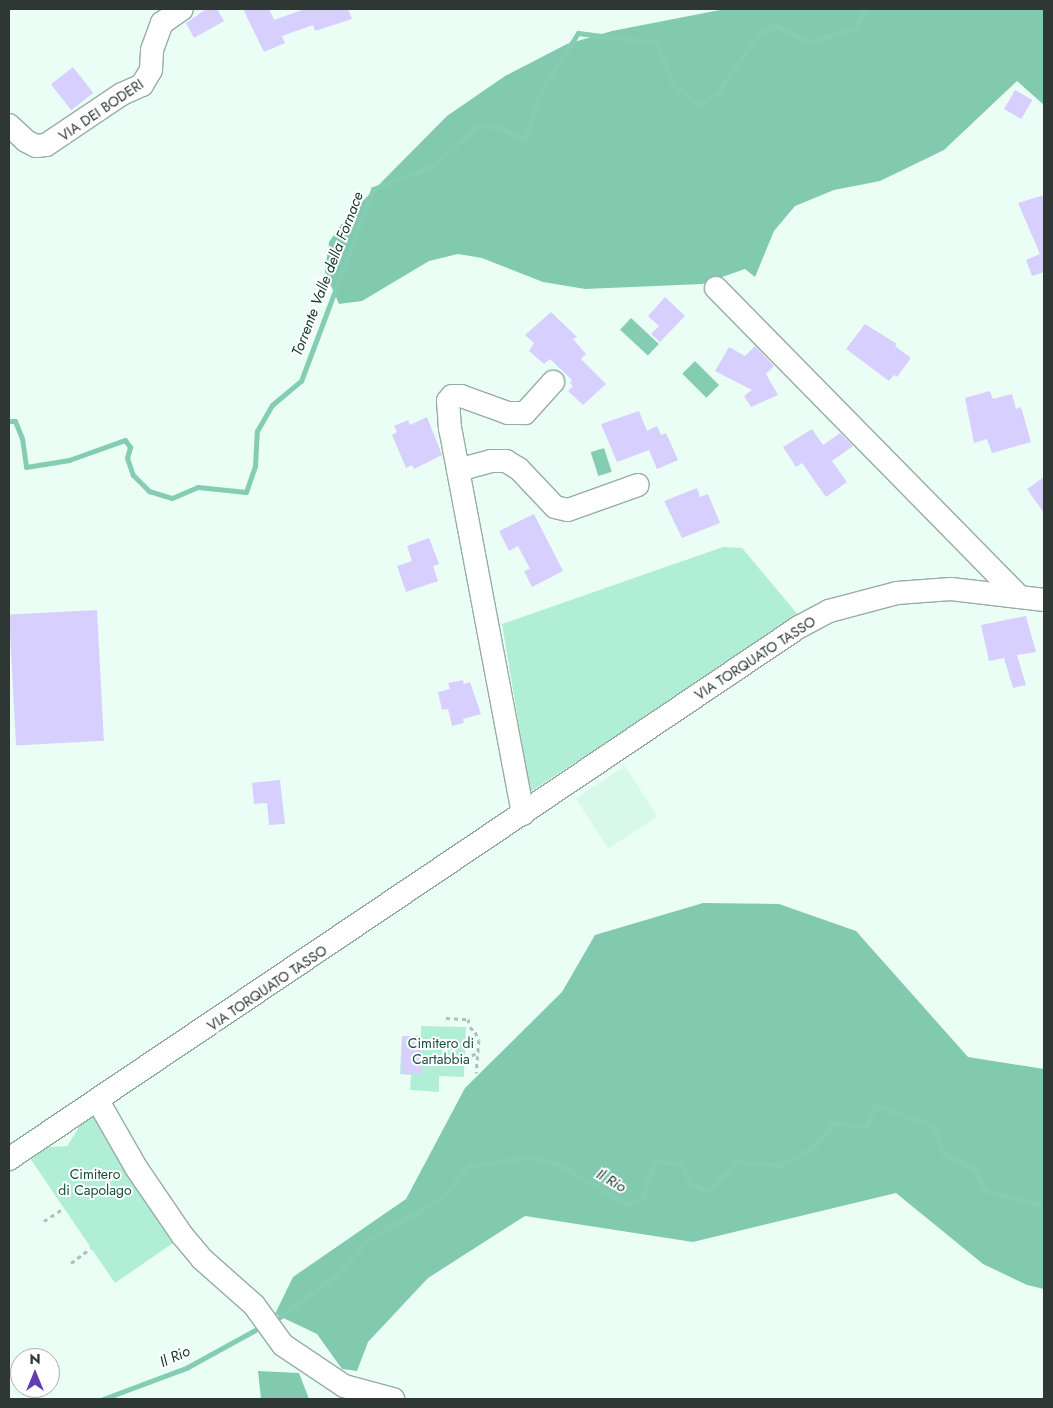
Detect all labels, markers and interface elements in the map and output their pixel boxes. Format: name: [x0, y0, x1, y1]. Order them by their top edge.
street label: VIA DEI BODERI: [56, 76, 146, 144]
water label: Torrente Valle della Fornace: [288, 189, 368, 359]
street label: VIA TORQUATO TASSO: [691, 613, 819, 703]
street label: VIA TORQUATO TASSO: [204, 942, 330, 1034]
park label: Cimitero di Cartabbia: [408, 1035, 474, 1068]
water label: Il Rio: [593, 1165, 629, 1197]
park label: Cimitero di Capolago: [58, 1166, 132, 1198]
water label: Il Rio: [157, 1342, 193, 1372]
north arrow: [10, 1348, 60, 1398]
text: N: [29, 1349, 41, 1369]

